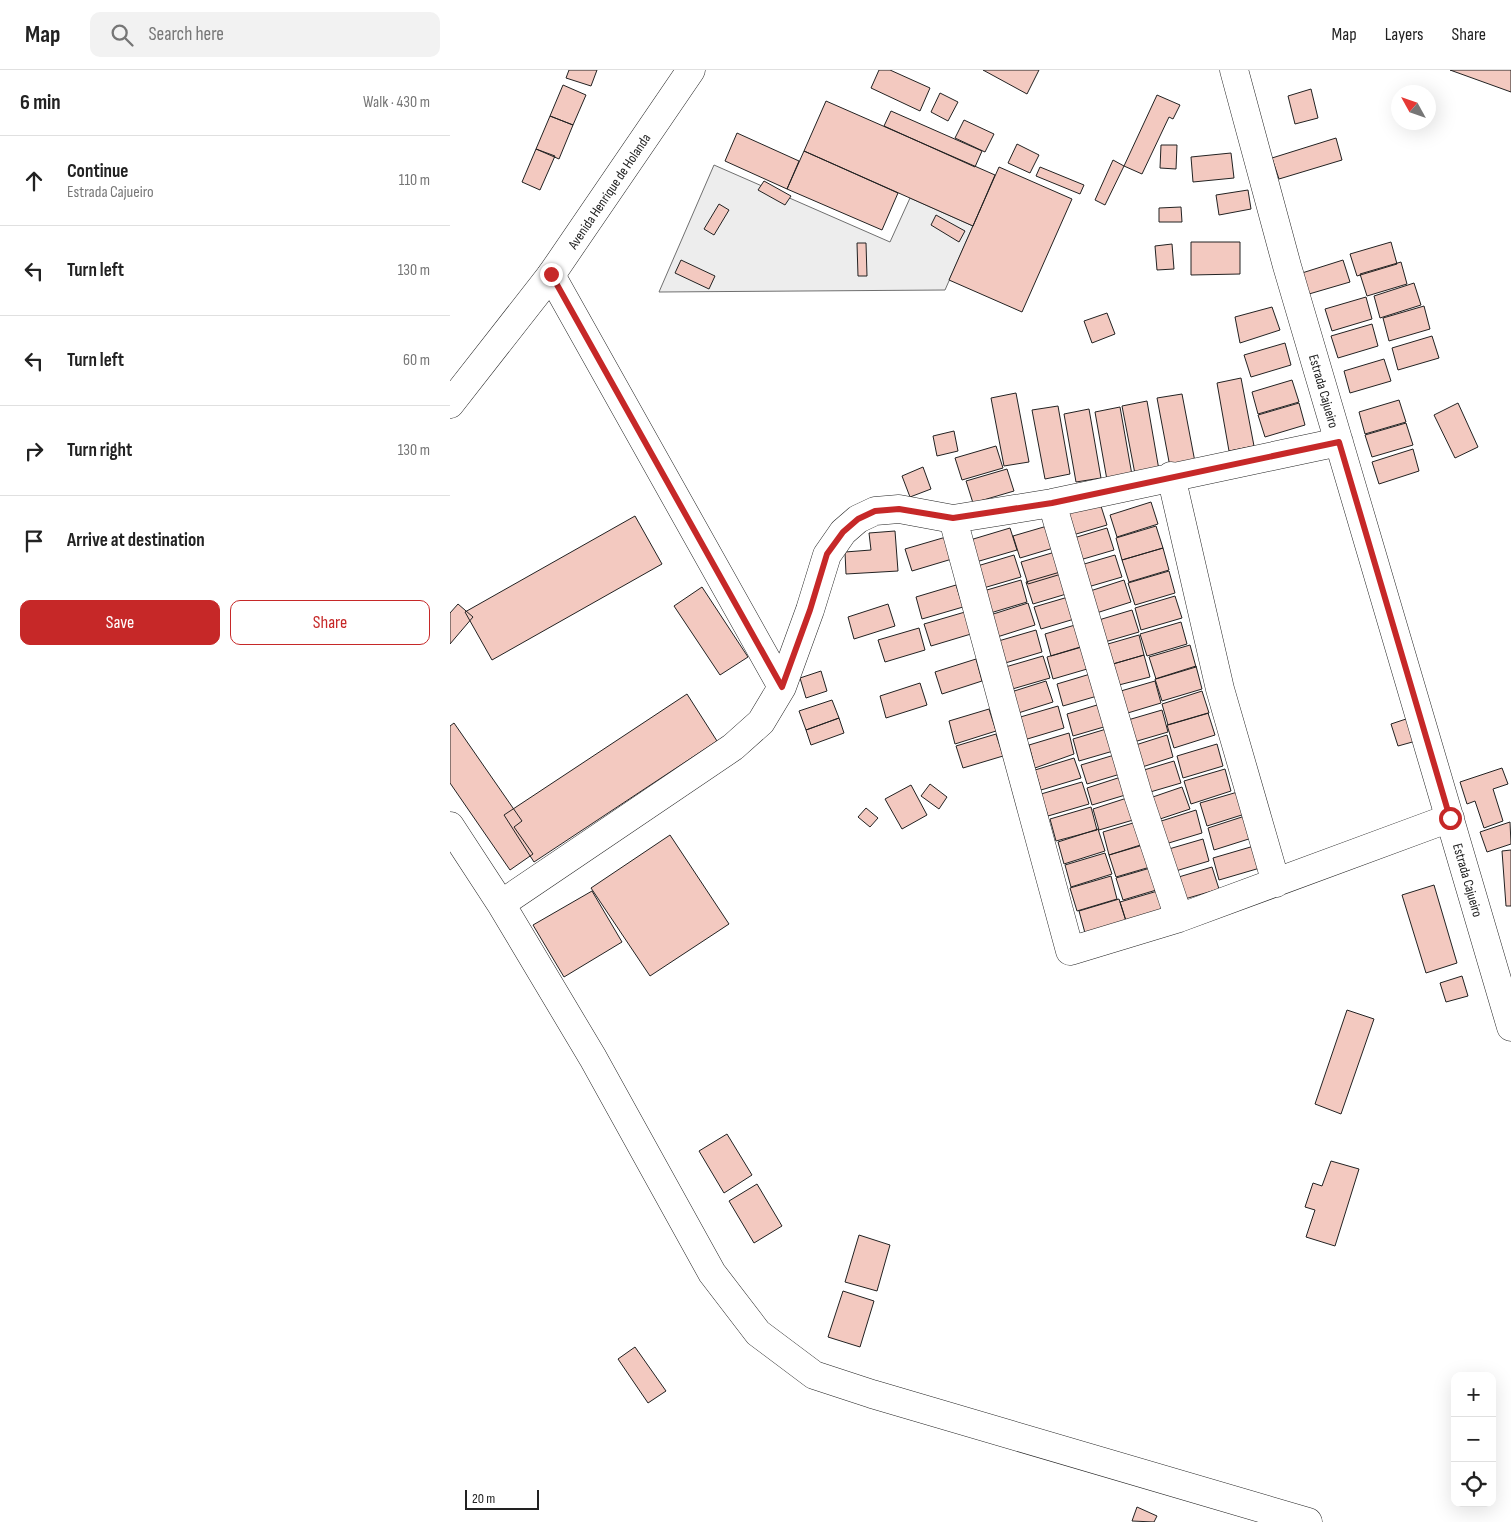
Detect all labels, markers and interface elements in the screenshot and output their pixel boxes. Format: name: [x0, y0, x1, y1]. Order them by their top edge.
search box: [90, 12, 440, 57]
text: Map: [25, 20, 60, 49]
icon: search: [108, 21, 136, 49]
text: Search here: [148, 23, 224, 46]
text: Map: [1332, 24, 1357, 45]
text: Layers: [1385, 24, 1424, 45]
text: Share: [1452, 24, 1486, 45]
north arrow: [1391, 85, 1436, 130]
text: 6 min: [20, 90, 61, 115]
text: Walk · 430 m: [363, 93, 430, 112]
street label: Avenida Henrique de Holanda: [564, 130, 654, 253]
text: Continue: [67, 160, 128, 183]
icon: ahead: [20, 167, 48, 195]
text: 110 m: [399, 171, 430, 190]
text: Estrada Cajueiro: [67, 183, 154, 202]
icon: left: [20, 257, 48, 285]
text: Turn left: [67, 259, 124, 282]
text: 130 m: [398, 261, 430, 280]
route end: [540, 263, 563, 286]
icon: left: [20, 347, 48, 375]
text: Turn left: [67, 349, 124, 372]
text: 60 m: [403, 351, 430, 370]
street label: Estrada Cajueiro: [1305, 352, 1342, 430]
icon: right: [20, 437, 48, 465]
text: Turn right: [67, 439, 132, 462]
text: 130 m: [398, 441, 430, 460]
icon: arrive: [20, 527, 48, 555]
text: Arrive at destination: [67, 529, 205, 552]
button: Save: [20, 600, 220, 645]
button: Share: [230, 600, 430, 645]
route start: [1439, 807, 1462, 830]
street label: Estrada Cajueiro: [1449, 841, 1486, 919]
map controls: [1451, 1372, 1496, 1507]
button: +: [1451, 1372, 1496, 1417]
button: −: [1451, 1417, 1496, 1462]
button: locate: [1451, 1462, 1496, 1507]
scale bar: [465, 1487, 539, 1510]
text: 20 m: [472, 1490, 495, 1507]

